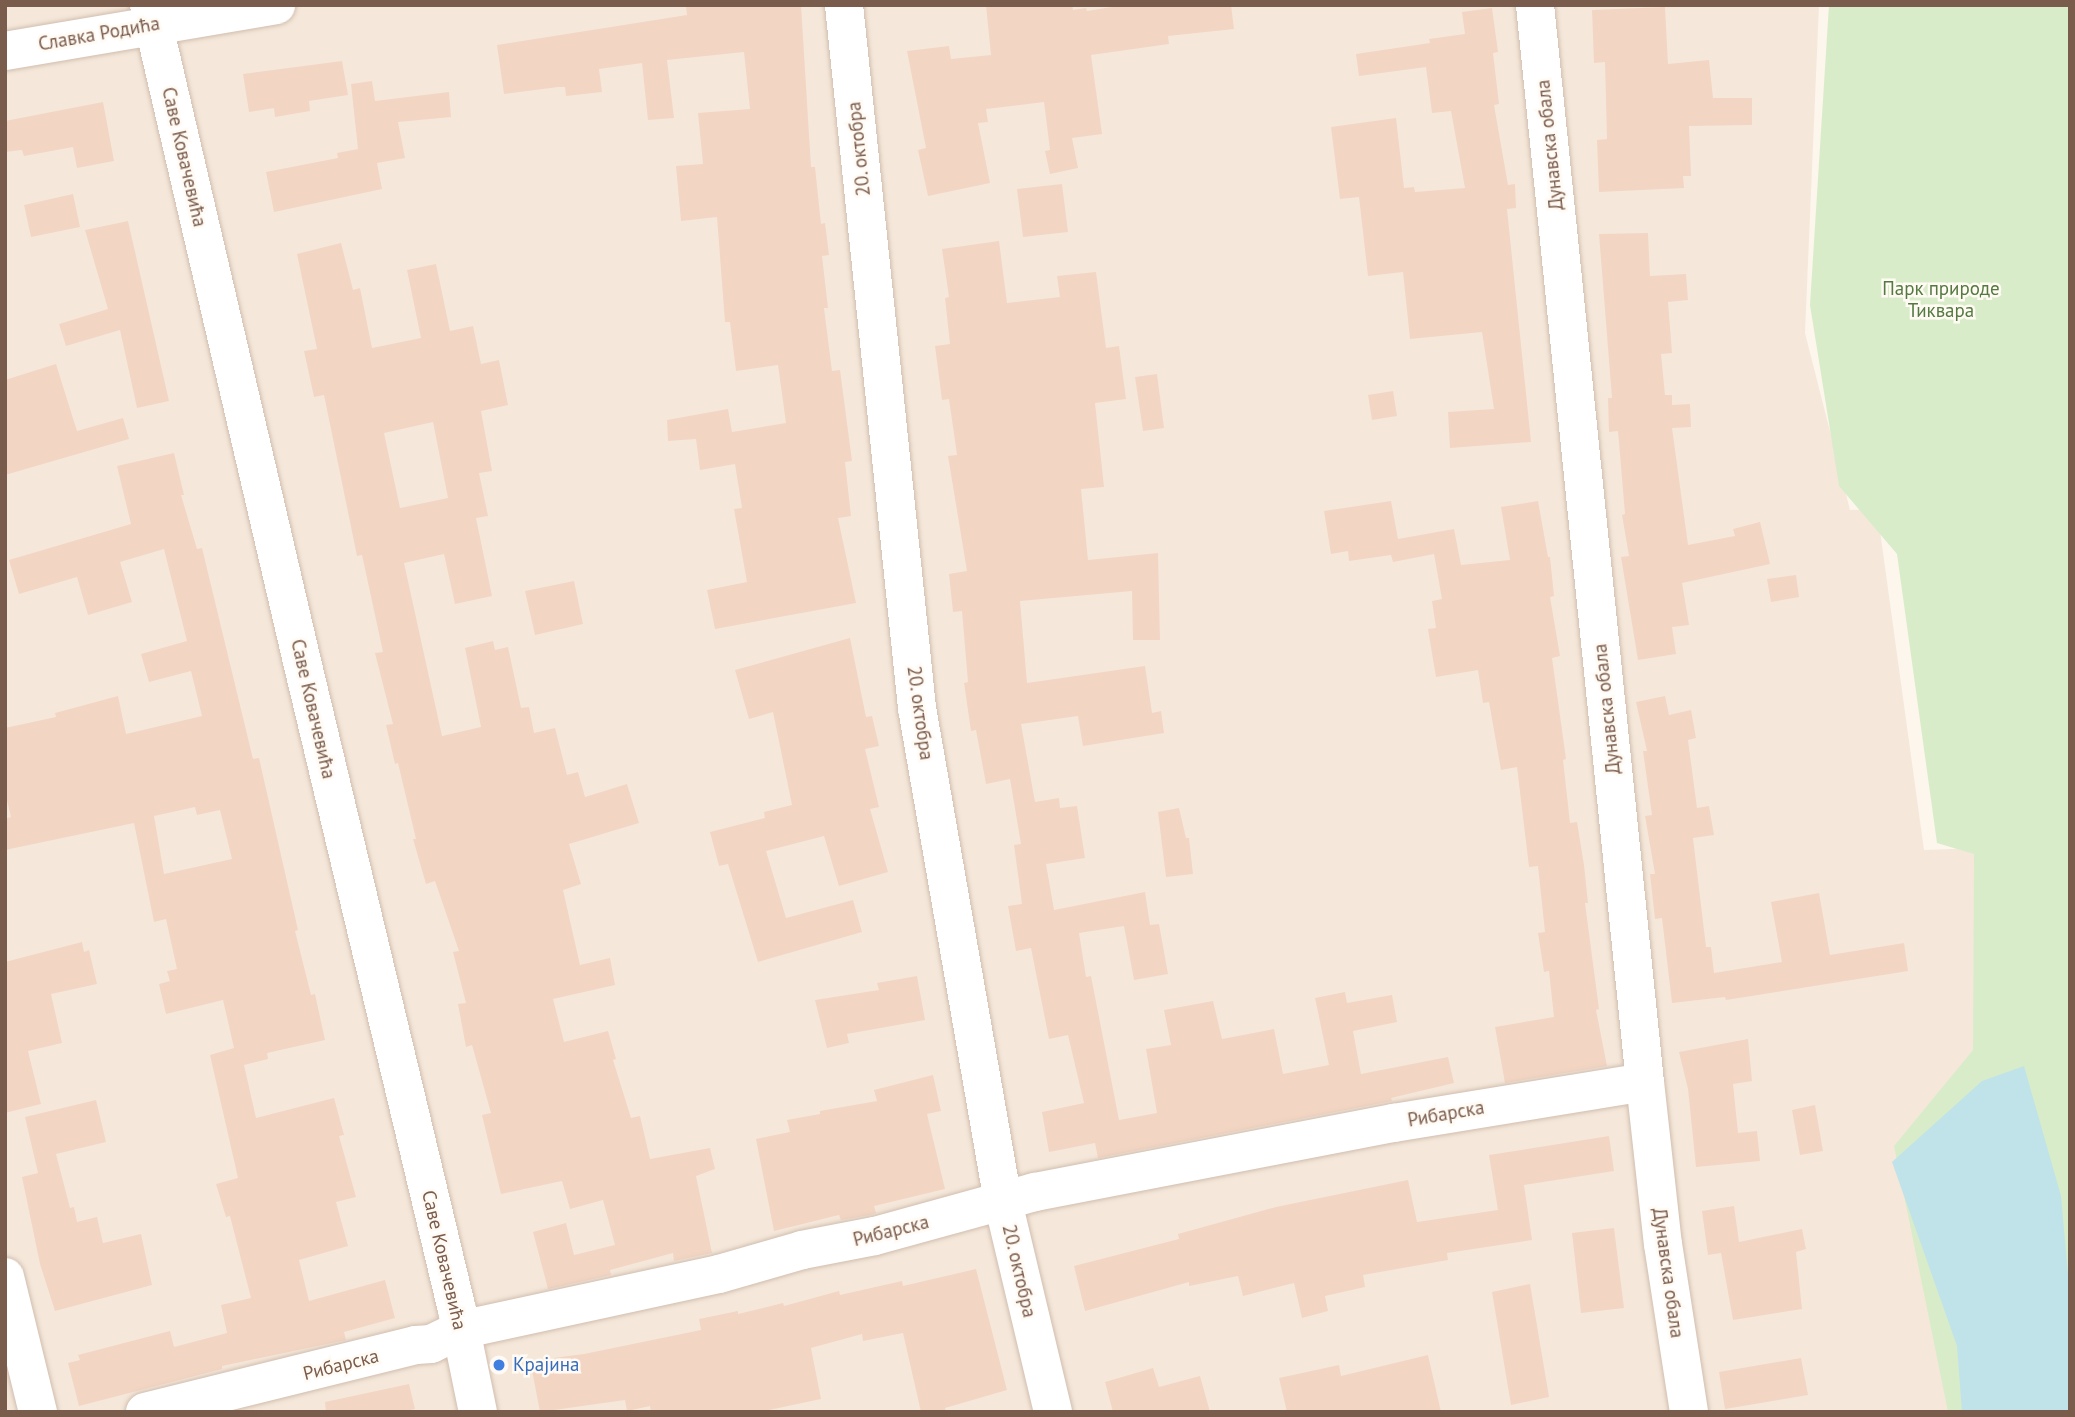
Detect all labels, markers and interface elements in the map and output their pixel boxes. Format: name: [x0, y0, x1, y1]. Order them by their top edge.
street label: Славка Родића: [37, 12, 161, 56]
street label: Дунавска обала: [1532, 79, 1568, 211]
street label: Саве Ковачевића: [157, 85, 211, 229]
street label: 20. октобра: [843, 100, 875, 198]
park label: Парк природе Тиквара: [1882, 278, 2000, 322]
street label: Саве Ковачевића: [286, 637, 340, 781]
street label: Дунавска обала: [1589, 643, 1625, 775]
street label: 20. октобра: [902, 664, 938, 762]
street label: Рибарска: [1406, 1096, 1486, 1132]
street label: Саве Ковачевића: [417, 1188, 471, 1332]
street label: Дунавска обала: [1648, 1206, 1688, 1340]
street label: Рибарска: [851, 1211, 931, 1251]
street label: 20. октобра: [997, 1221, 1041, 1321]
street label: Рибарска: [301, 1345, 381, 1385]
place label: Крајина: [513, 1354, 579, 1376]
marker: Крајина: [491, 1357, 507, 1373]

